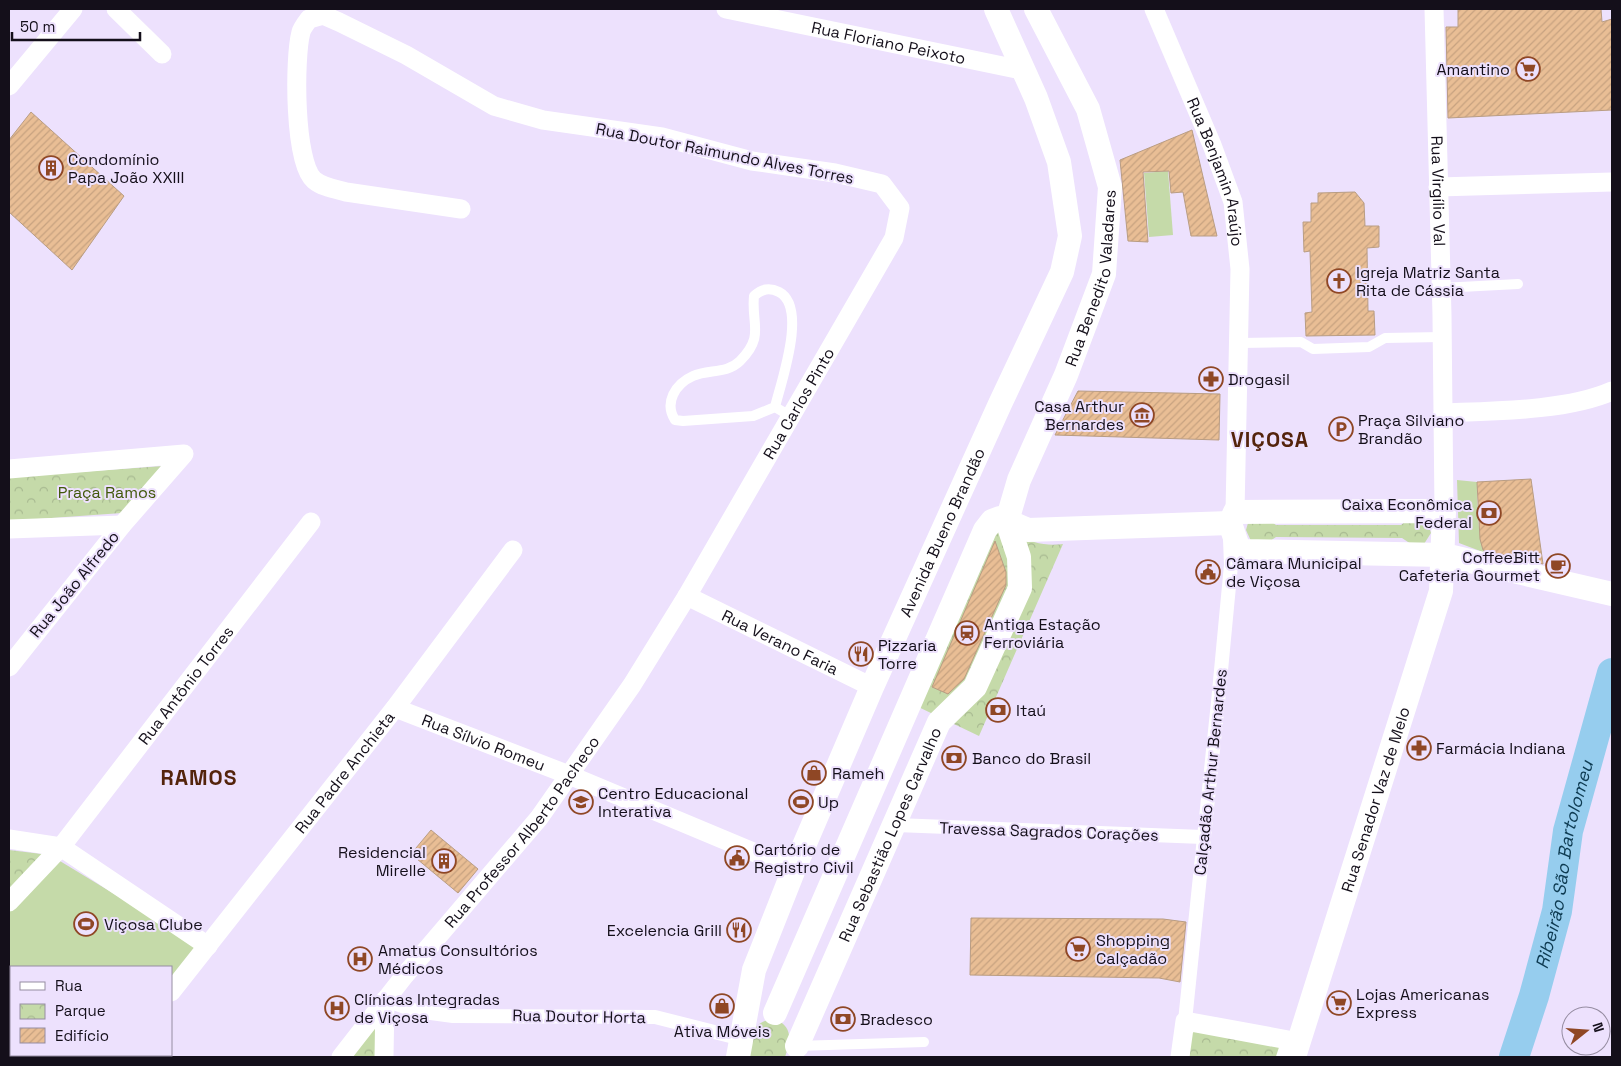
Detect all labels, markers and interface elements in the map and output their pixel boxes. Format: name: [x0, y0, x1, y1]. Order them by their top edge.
scale bar: [12, 10, 140, 42]
text: 50 m: [20, 17, 55, 36]
street label: Rua Floriano Peixoto: [809, 17, 967, 69]
supermarket icon: Amantino: [1515, 56, 1541, 82]
place label: Amantino: [1436, 59, 1510, 80]
street label: Rua Benjamin Araújo: [1182, 94, 1248, 247]
street label: Rua Doutor Raimundo Alves Torres: [594, 118, 856, 189]
street label: Rua Virgílio Val: [1426, 135, 1450, 247]
place label: Condomínio Papa João XXIII: [68, 149, 184, 188]
building icon: Condomínio Papa João XXIII: [38, 155, 64, 181]
street label: Rua Benedito Valadares: [1060, 189, 1121, 369]
place label: Igreja Matriz Santa Rita de Cássia: [1356, 262, 1500, 301]
church icon: Igreja Matriz Santa Rita de Cássia: [1326, 268, 1352, 294]
street label: Rua Carlos Pinto: [758, 344, 839, 463]
pharmacy icon: Drogasil: [1198, 366, 1224, 392]
place label: Drogasil: [1228, 369, 1290, 390]
place label: Casa Arthur Bernardes: [1034, 396, 1124, 435]
museum icon: Casa Arthur Bernardes: [1129, 402, 1155, 428]
place label: Praça Silviano Brandão: [1358, 410, 1464, 449]
parking icon: Praça Silviano Brandão: [1328, 416, 1354, 442]
district label: VIÇOSA: [1231, 426, 1309, 453]
street label: Avenida Bueno Brandão: [895, 445, 990, 620]
park label: Praça Ramos: [58, 482, 156, 503]
place label: Caixa Econômica Federal: [1341, 494, 1472, 533]
bank icon: Caixa Econômica Federal: [1476, 500, 1502, 526]
street label: Rua João Alfredo: [25, 527, 124, 642]
place label: CoffeeBitt Cafeteria Gourmet: [1399, 547, 1540, 586]
place label: Câmara Municipal de Viçosa: [1226, 553, 1362, 592]
cafe icon: CoffeeBitt Cafeteria Gourmet: [1545, 553, 1571, 579]
public building icon: Câmara Municipal de Viçosa: [1195, 559, 1221, 585]
street label: Rua Verano Faria: [718, 605, 842, 680]
place label: Antiga Estação Ferroviária: [984, 614, 1101, 653]
station icon: Antiga Estação Ferroviária: [954, 620, 980, 646]
street label: Rua Antônio Torres: [134, 622, 238, 749]
place label: Pizzaria Torre: [878, 635, 937, 674]
restaurant icon: Pizzaria Torre: [848, 641, 874, 667]
street label: Calçadão Arthur Bernardes: [1189, 668, 1232, 876]
bank icon: Itaú: [985, 697, 1011, 723]
place label: Itaú: [1016, 700, 1046, 721]
street label: Rua Senador Vaz de Melo: [1337, 704, 1415, 895]
street label: Rua Padre Anchieta: [290, 707, 399, 838]
street label: Rua Sílvio Romeu: [419, 709, 548, 776]
street label: Rua Sebastião Lopes Carvalho: [834, 724, 946, 945]
street label: Rua Professor Alberto Pacheco: [440, 732, 604, 932]
pharmacy icon: Farmácia Indiana: [1406, 735, 1432, 761]
place label: Farmácia Indiana: [1436, 738, 1565, 759]
bank icon: Banco do Brasil: [941, 745, 967, 771]
place label: Banco do Brasil: [972, 748, 1091, 769]
water label: Ribeirão São Bartolomeu: [1530, 757, 1598, 971]
shop icon: Rameh: [801, 760, 827, 786]
place label: Rameh: [832, 763, 884, 784]
district label: RAMOS: [160, 764, 238, 791]
place label: Centro Educacional Interativa: [598, 783, 748, 822]
school or university icon: Centro Educacional Interativa: [568, 789, 594, 815]
sports icon: Up: [788, 789, 814, 815]
place label: Up: [818, 792, 839, 813]
street label: Travessa Sagrados Corações: [939, 817, 1159, 846]
place label: Cartório de Registro Civil: [754, 839, 854, 878]
place label: Residencial Mirelle: [338, 842, 426, 881]
public building icon: Cartório de Registro Civil: [724, 845, 750, 871]
building icon: Residencial Mirelle: [431, 848, 457, 874]
sports icon: Viçosa Clube: [73, 911, 99, 937]
place label: Viçosa Clube: [104, 914, 203, 935]
restaurant icon: Excelencia Grill: [726, 917, 752, 943]
place label: Excelencia Grill: [607, 920, 722, 941]
place label: Shopping Calçadão: [1096, 930, 1170, 969]
supermarket icon: Shopping Calçadão: [1065, 936, 1091, 962]
place label: Amatus Consultórios Médicos: [378, 940, 538, 979]
hospital icon: Amatus Consultórios Médicos: [347, 946, 373, 972]
legend: [10, 966, 172, 1056]
text: Rua: [55, 976, 83, 995]
place label: Lojas Americanas Express: [1356, 984, 1489, 1023]
place label: Clínicas Integradas de Viçosa: [354, 989, 500, 1028]
supermarket icon: Lojas Americanas Express: [1326, 990, 1352, 1016]
shop icon: Ativa Móveis: [709, 993, 735, 1019]
hospital icon: Clínicas Integradas de Viçosa: [324, 995, 350, 1021]
text: Parque: [55, 1001, 106, 1020]
street label: Rua Doutor Horta: [512, 1005, 646, 1028]
bank icon: Bradesco: [830, 1006, 856, 1032]
north arrow: [1561, 1006, 1611, 1056]
place label: Bradesco: [860, 1009, 933, 1030]
text: N: [1588, 1020, 1608, 1034]
place label: Ativa Móveis: [674, 1021, 770, 1042]
text: Edifício: [55, 1026, 109, 1045]

